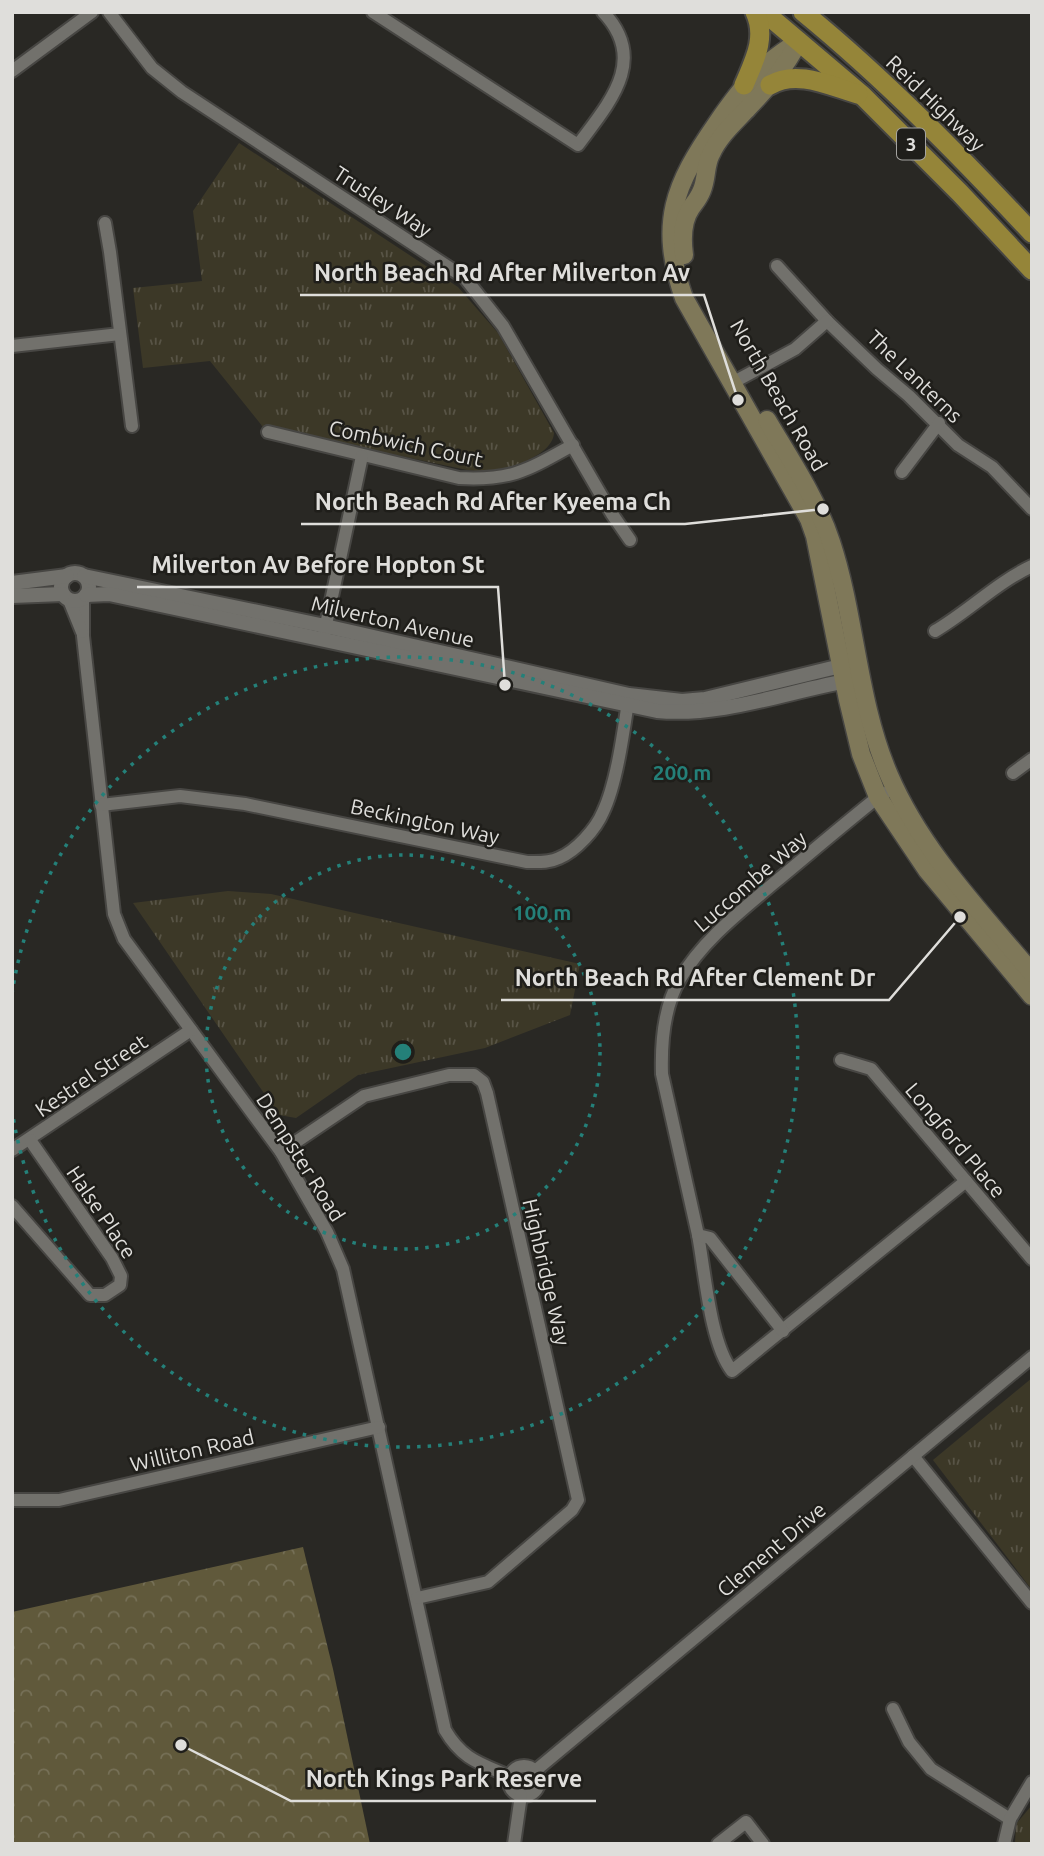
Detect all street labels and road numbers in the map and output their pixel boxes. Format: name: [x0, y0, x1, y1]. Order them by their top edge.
street label: Reid Highway: [882, 50, 990, 156]
road number: 3: [897, 128, 925, 160]
street label: Trusley Way: [330, 160, 436, 242]
street label: North Beach Road: [726, 315, 832, 475]
street label: The Lanterns: [863, 325, 967, 427]
street label: Combwich Court: [327, 415, 485, 471]
street label: Milverton Avenue: [309, 591, 477, 651]
street label: Beckington Way: [348, 793, 502, 849]
street label: Luccombe Way: [689, 826, 811, 936]
street label: Kestrel Street: [30, 1029, 152, 1121]
street label: Longford Place: [901, 1078, 1011, 1202]
street label: Dempster Road: [252, 1088, 350, 1226]
street label: Halse Place: [62, 1161, 142, 1263]
street label: Highbridge Way: [518, 1196, 576, 1348]
street label: Williton Road: [128, 1424, 256, 1476]
street label: Clement Drive: [712, 1497, 830, 1601]

